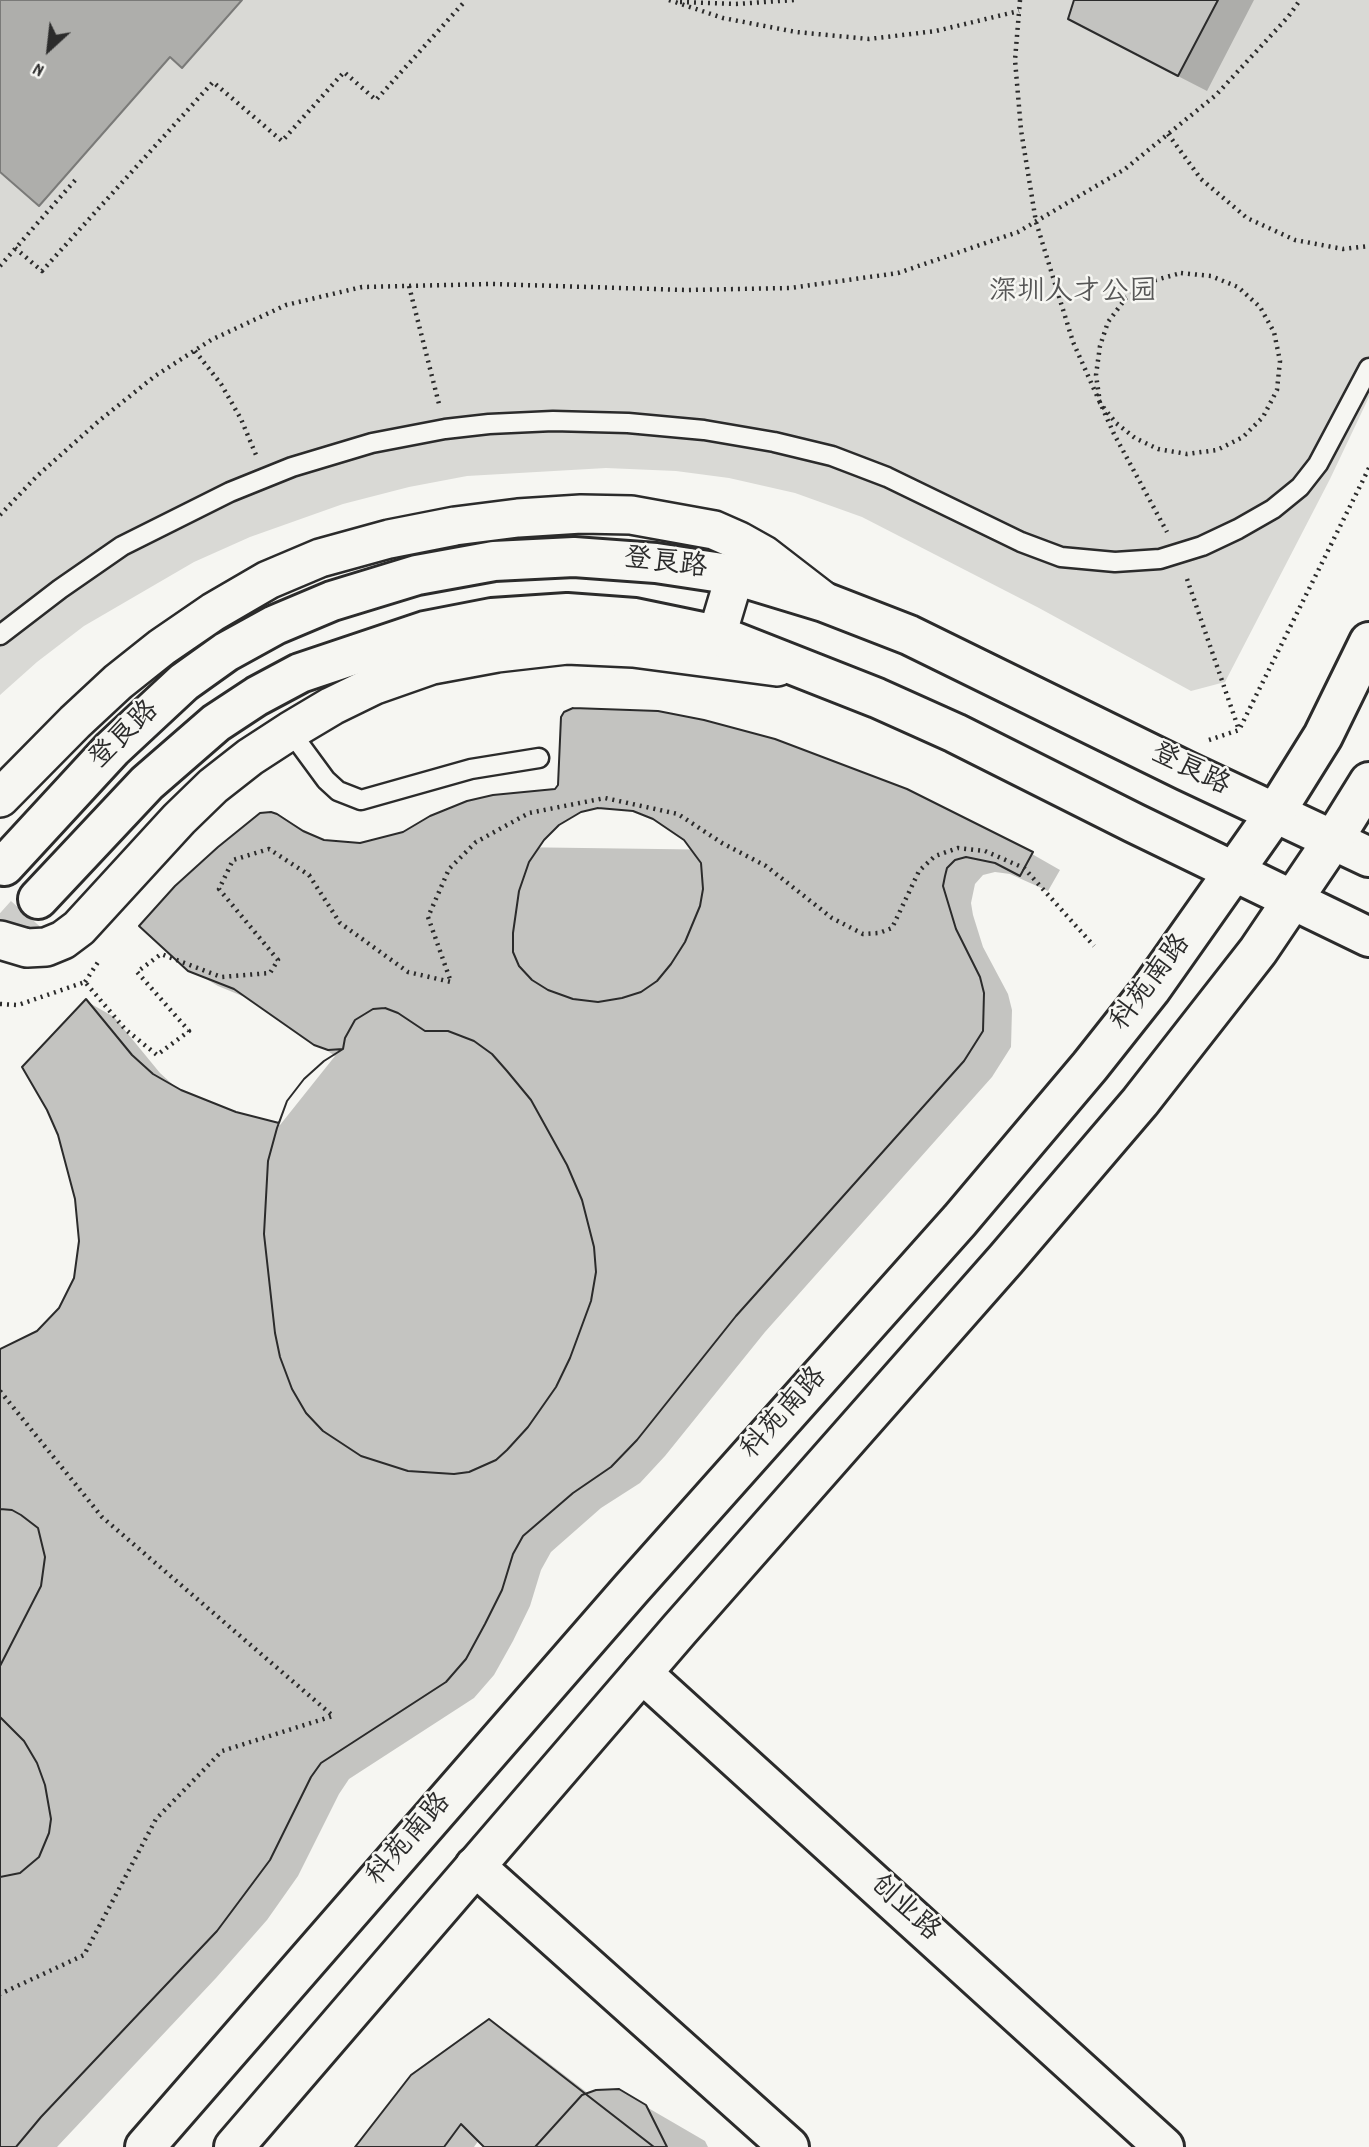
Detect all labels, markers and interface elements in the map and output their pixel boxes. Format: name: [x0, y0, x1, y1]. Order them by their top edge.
north arrow: [14, 14, 84, 84]
text: N: [29, 54, 50, 82]
park label: 深圳人才公园: [989, 278, 1157, 312]
street label: 登良路: [621, 544, 709, 588]
street label: 登良路: [84, 696, 168, 778]
street label: 登良路: [1144, 738, 1234, 806]
street label: 科苑南路: [1106, 929, 1200, 1039]
street label: 科苑南路: [736, 1362, 836, 1468]
street label: 科苑南路: [362, 1788, 460, 1894]
street label: 创业路: [861, 1869, 945, 1951]

